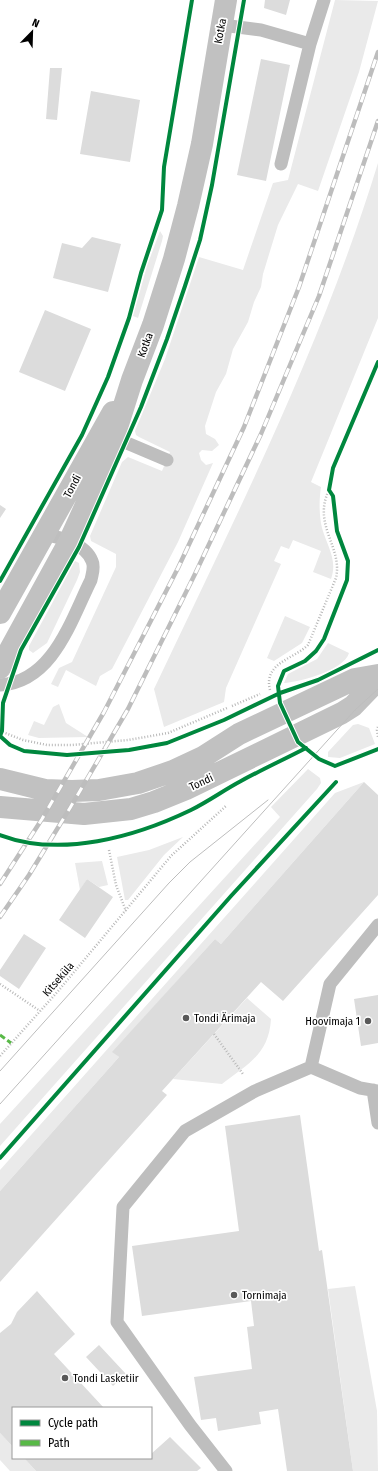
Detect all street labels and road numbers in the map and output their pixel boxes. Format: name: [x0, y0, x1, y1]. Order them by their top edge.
street label: Kotka: [212, 17, 229, 45]
street label: Kotka: [135, 331, 156, 359]
street label: Tondi: [61, 472, 84, 500]
street label: Tondi: [187, 771, 215, 794]
street label: Kitseküla: [40, 959, 77, 999]

